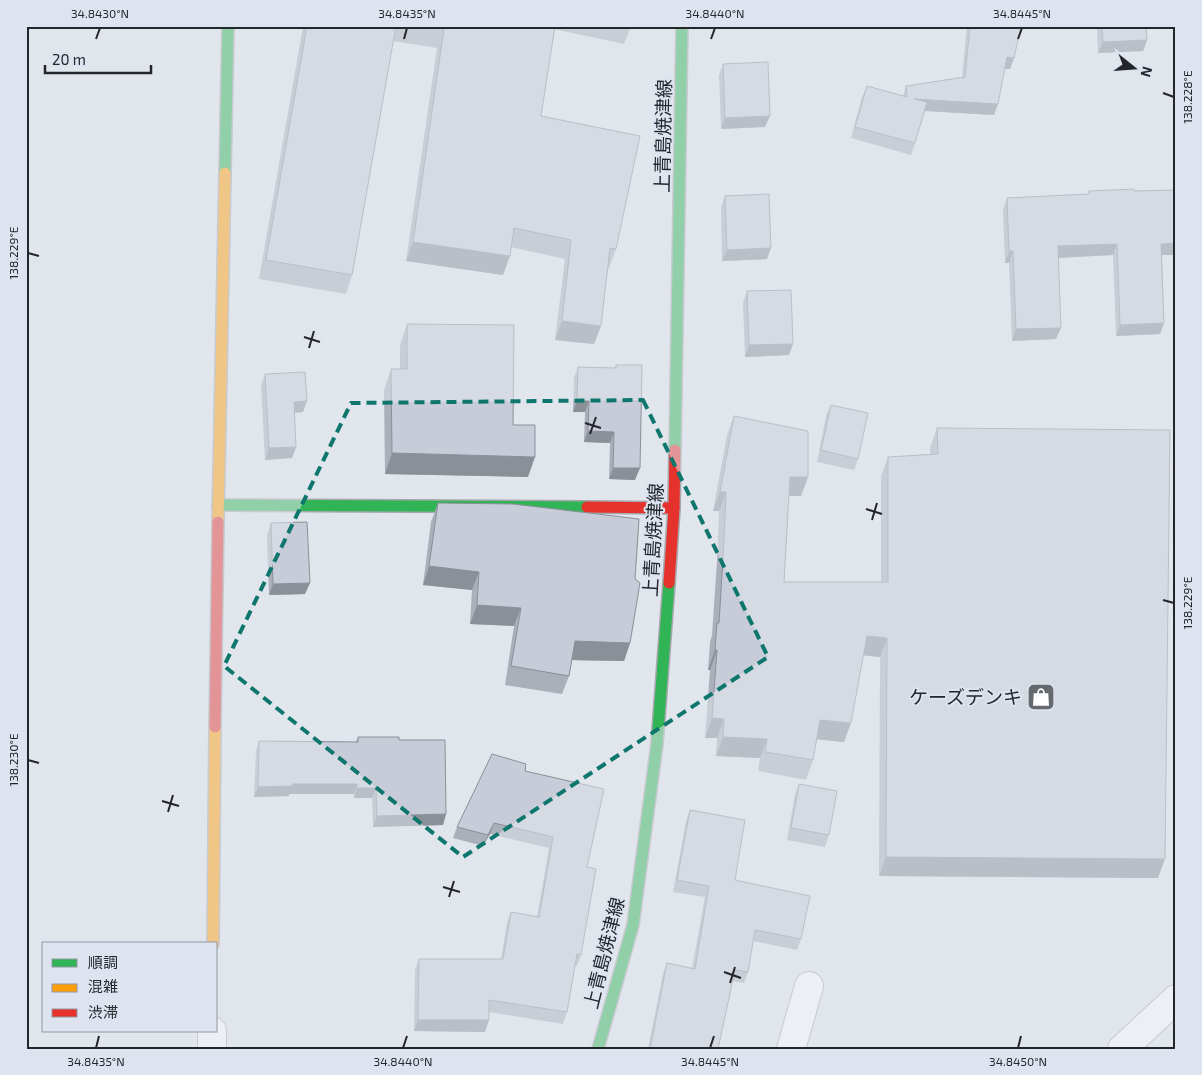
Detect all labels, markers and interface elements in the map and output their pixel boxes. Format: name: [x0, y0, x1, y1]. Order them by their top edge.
text: 34.8430°N: [71, 6, 129, 20]
text: 34.8435°N: [378, 6, 436, 20]
text: 34.8440°N: [686, 6, 744, 20]
text: 34.8445°N: [993, 6, 1051, 20]
scale bar: [45, 42, 151, 74]
north arrow: [1110, 42, 1160, 92]
text: 20 m: [52, 50, 86, 68]
text: N: [1137, 65, 1157, 79]
text: 138.228°E: [1180, 70, 1194, 124]
street label: 上青島焼津線: [650, 79, 675, 193]
text: 138.229°E: [6, 226, 20, 279]
street label: 上青島焼津線: [638, 482, 667, 598]
text: 138.229°E: [1180, 576, 1194, 629]
shop icon: ケーズデンキ: [1026, 682, 1056, 712]
place label: ケーズデンキ: [909, 685, 1022, 708]
text: 138.230°E: [6, 733, 20, 787]
street label: 上青島焼津線: [579, 895, 628, 1011]
legend: [42, 942, 218, 1032]
text: 順調: [88, 953, 118, 971]
text: 混雑: [88, 977, 118, 995]
text: 渋滞: [88, 1003, 118, 1021]
text: 34.8435°N: [67, 1054, 125, 1068]
text: 34.8440°N: [374, 1054, 432, 1068]
text: 34.8445°N: [681, 1054, 739, 1068]
text: 34.8450°N: [989, 1054, 1047, 1068]

